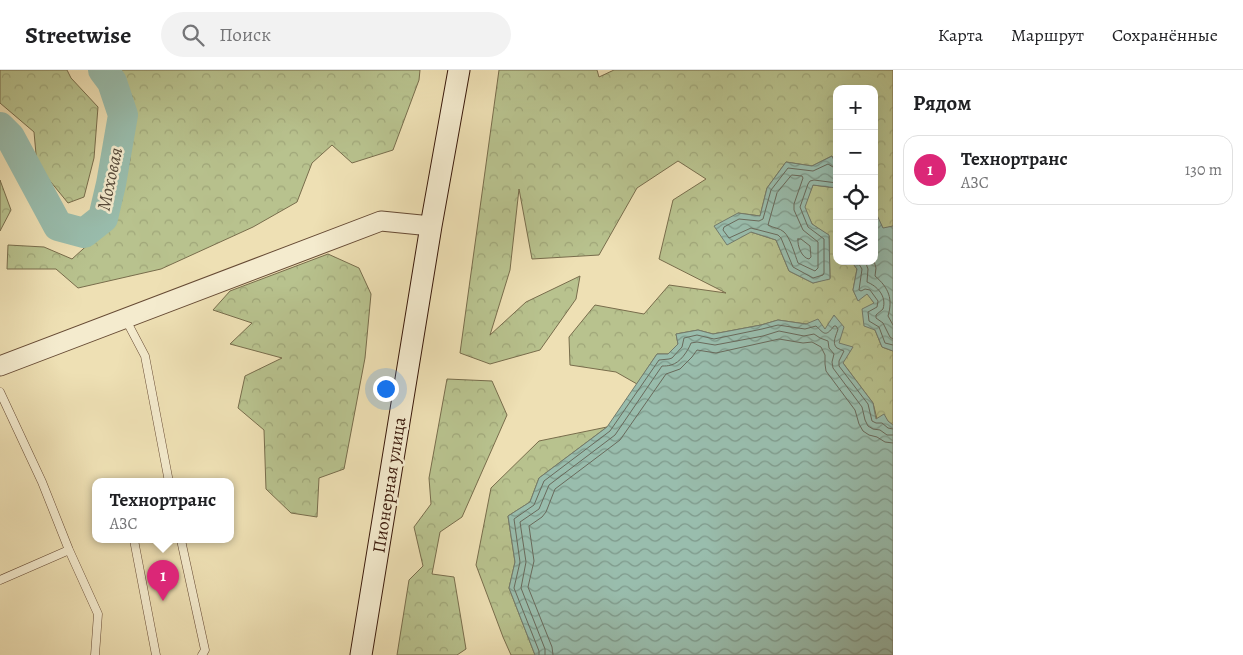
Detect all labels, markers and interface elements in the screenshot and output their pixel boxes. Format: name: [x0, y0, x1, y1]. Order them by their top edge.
search box: [161, 12, 511, 57]
text: Streetwise: [25, 19, 131, 51]
icon: search: [179, 21, 207, 49]
text: Поиск: [219, 22, 271, 48]
text: Карта: [938, 23, 983, 47]
text: Маршрут: [1011, 23, 1084, 47]
text: Сохранённые: [1112, 23, 1218, 47]
map controls: [833, 85, 878, 265]
button: +: [833, 85, 878, 130]
text: Рядом: [913, 89, 971, 117]
button: −: [833, 130, 878, 175]
water label: Моховая: [91, 144, 129, 213]
text: Технортранс: [961, 146, 1068, 172]
text: 1: [927, 159, 933, 181]
text: 130 m: [1185, 159, 1222, 181]
text: АЗС: [961, 172, 989, 194]
button: locate: [833, 175, 878, 220]
button: layers: [833, 220, 878, 265]
your location: [373, 376, 399, 402]
street label: Пионерная улица: [366, 415, 412, 555]
popup: [92, 478, 234, 543]
text: Технортранс: [110, 487, 216, 513]
text: АЗС: [110, 513, 137, 535]
pin: 1: [147, 560, 179, 601]

